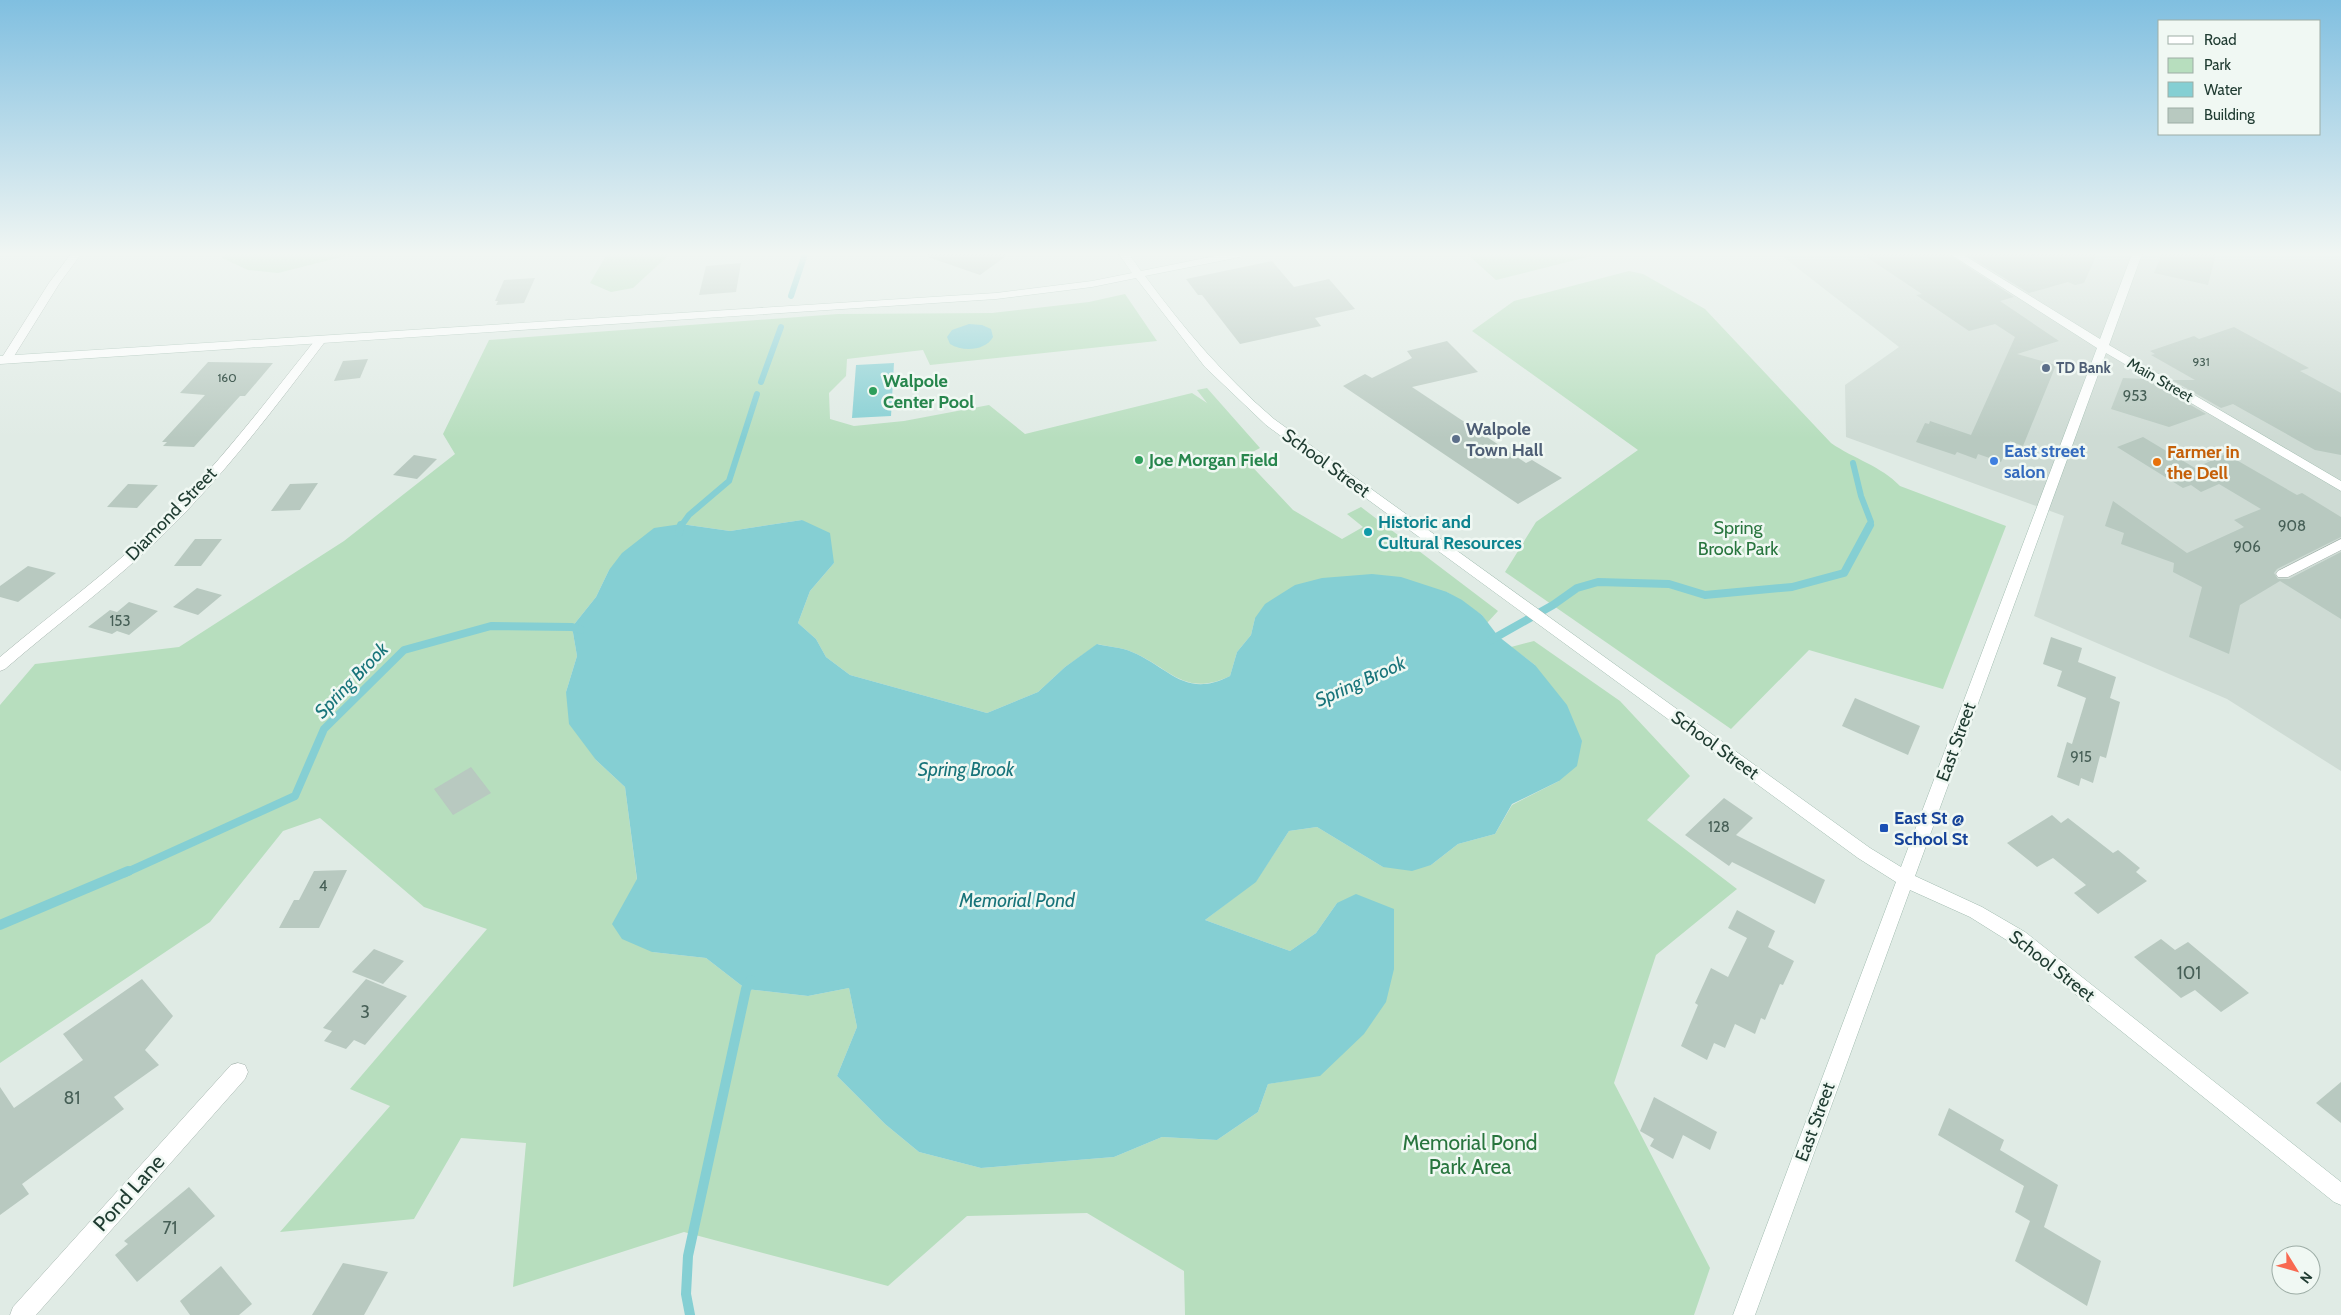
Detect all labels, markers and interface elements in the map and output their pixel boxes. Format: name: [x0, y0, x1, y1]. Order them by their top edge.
legend: [2158, 20, 2321, 135]
text: Road: [2204, 31, 2237, 49]
text: Park: [2204, 56, 2231, 74]
text: Water: [2204, 81, 2242, 99]
text: Building: [2204, 106, 2255, 124]
street label: Main Street: [2124, 354, 2196, 406]
house number: 931: [2192, 354, 2210, 369]
place label: TD Bank: [2056, 359, 2112, 377]
marker: TD Bank: [2040, 362, 2052, 374]
house number: 160: [217, 370, 237, 385]
place label: Walpole Center Pool: [883, 370, 974, 413]
marker: Walpole Center Pool: [867, 385, 879, 397]
house number: 953: [2123, 387, 2147, 405]
place label: Walpole Town Hall: [1466, 418, 1544, 461]
street label: School Street: [1278, 424, 1374, 502]
marker: Walpole Town Hall: [1450, 433, 1462, 445]
place label: East street salon: [2004, 440, 2085, 483]
place label: Farmer in the Dell: [2167, 441, 2240, 484]
place label: Joe Morgan Field: [1148, 449, 1278, 471]
marker: Joe Morgan Field: [1133, 454, 1145, 466]
marker: East street salon: [1988, 455, 2000, 467]
marker: Farmer in the Dell: [2151, 456, 2163, 468]
street label: Diamond Street: [121, 463, 221, 565]
place label: Historic and Cultural Resources: [1378, 511, 1522, 554]
park label: Spring Brook Park: [1698, 517, 1779, 560]
house number: 908: [2278, 517, 2306, 535]
marker: Historic and Cultural Resources: [1362, 526, 1374, 538]
house number: 906: [2233, 538, 2261, 556]
house number: 153: [109, 612, 131, 630]
water label: Spring Brook: [310, 637, 394, 723]
water label: Spring Brook: [1312, 651, 1410, 712]
street label: East Street: [1932, 699, 1980, 785]
street label: School Street: [1667, 706, 1763, 784]
house number: 915: [2070, 748, 2092, 766]
water label: Spring Brook: [918, 758, 1015, 781]
place label: East St @ School St: [1894, 807, 1968, 850]
house number: 128: [1708, 818, 1730, 836]
marker: East St @ School St: [1878, 822, 1890, 834]
house number: 4: [319, 877, 328, 895]
water label: Memorial Pond: [958, 889, 1076, 912]
street label: School Street: [2005, 926, 2099, 1006]
house number: 101: [2177, 962, 2201, 984]
house number: 3: [360, 1001, 370, 1023]
street label: East Street: [1791, 1079, 1839, 1165]
house number: 81: [64, 1087, 80, 1109]
park label: Memorial Pond Park Area: [1402, 1130, 1538, 1179]
street label: Pond Lane: [88, 1149, 170, 1236]
house number: 71: [163, 1217, 177, 1239]
north arrow: [2271, 1245, 2321, 1295]
text: N: [2296, 1268, 2317, 1287]

